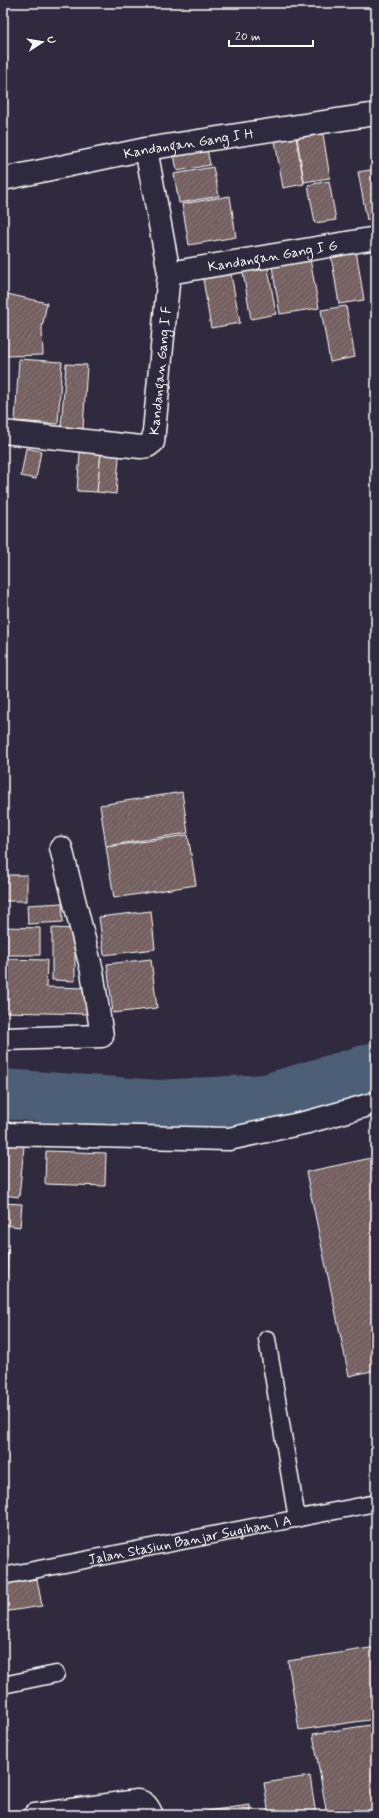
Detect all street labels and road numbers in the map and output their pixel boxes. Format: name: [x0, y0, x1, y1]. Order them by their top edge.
street label: Kandangan Gang I H: [122, 125, 255, 163]
street label: Kandangan Gang I G: [206, 237, 339, 276]
street label: Kandangan Gang I F: [146, 305, 176, 436]
street label: Jalan Stasiun Banjar Sugihan I A: [86, 1512, 293, 1569]

